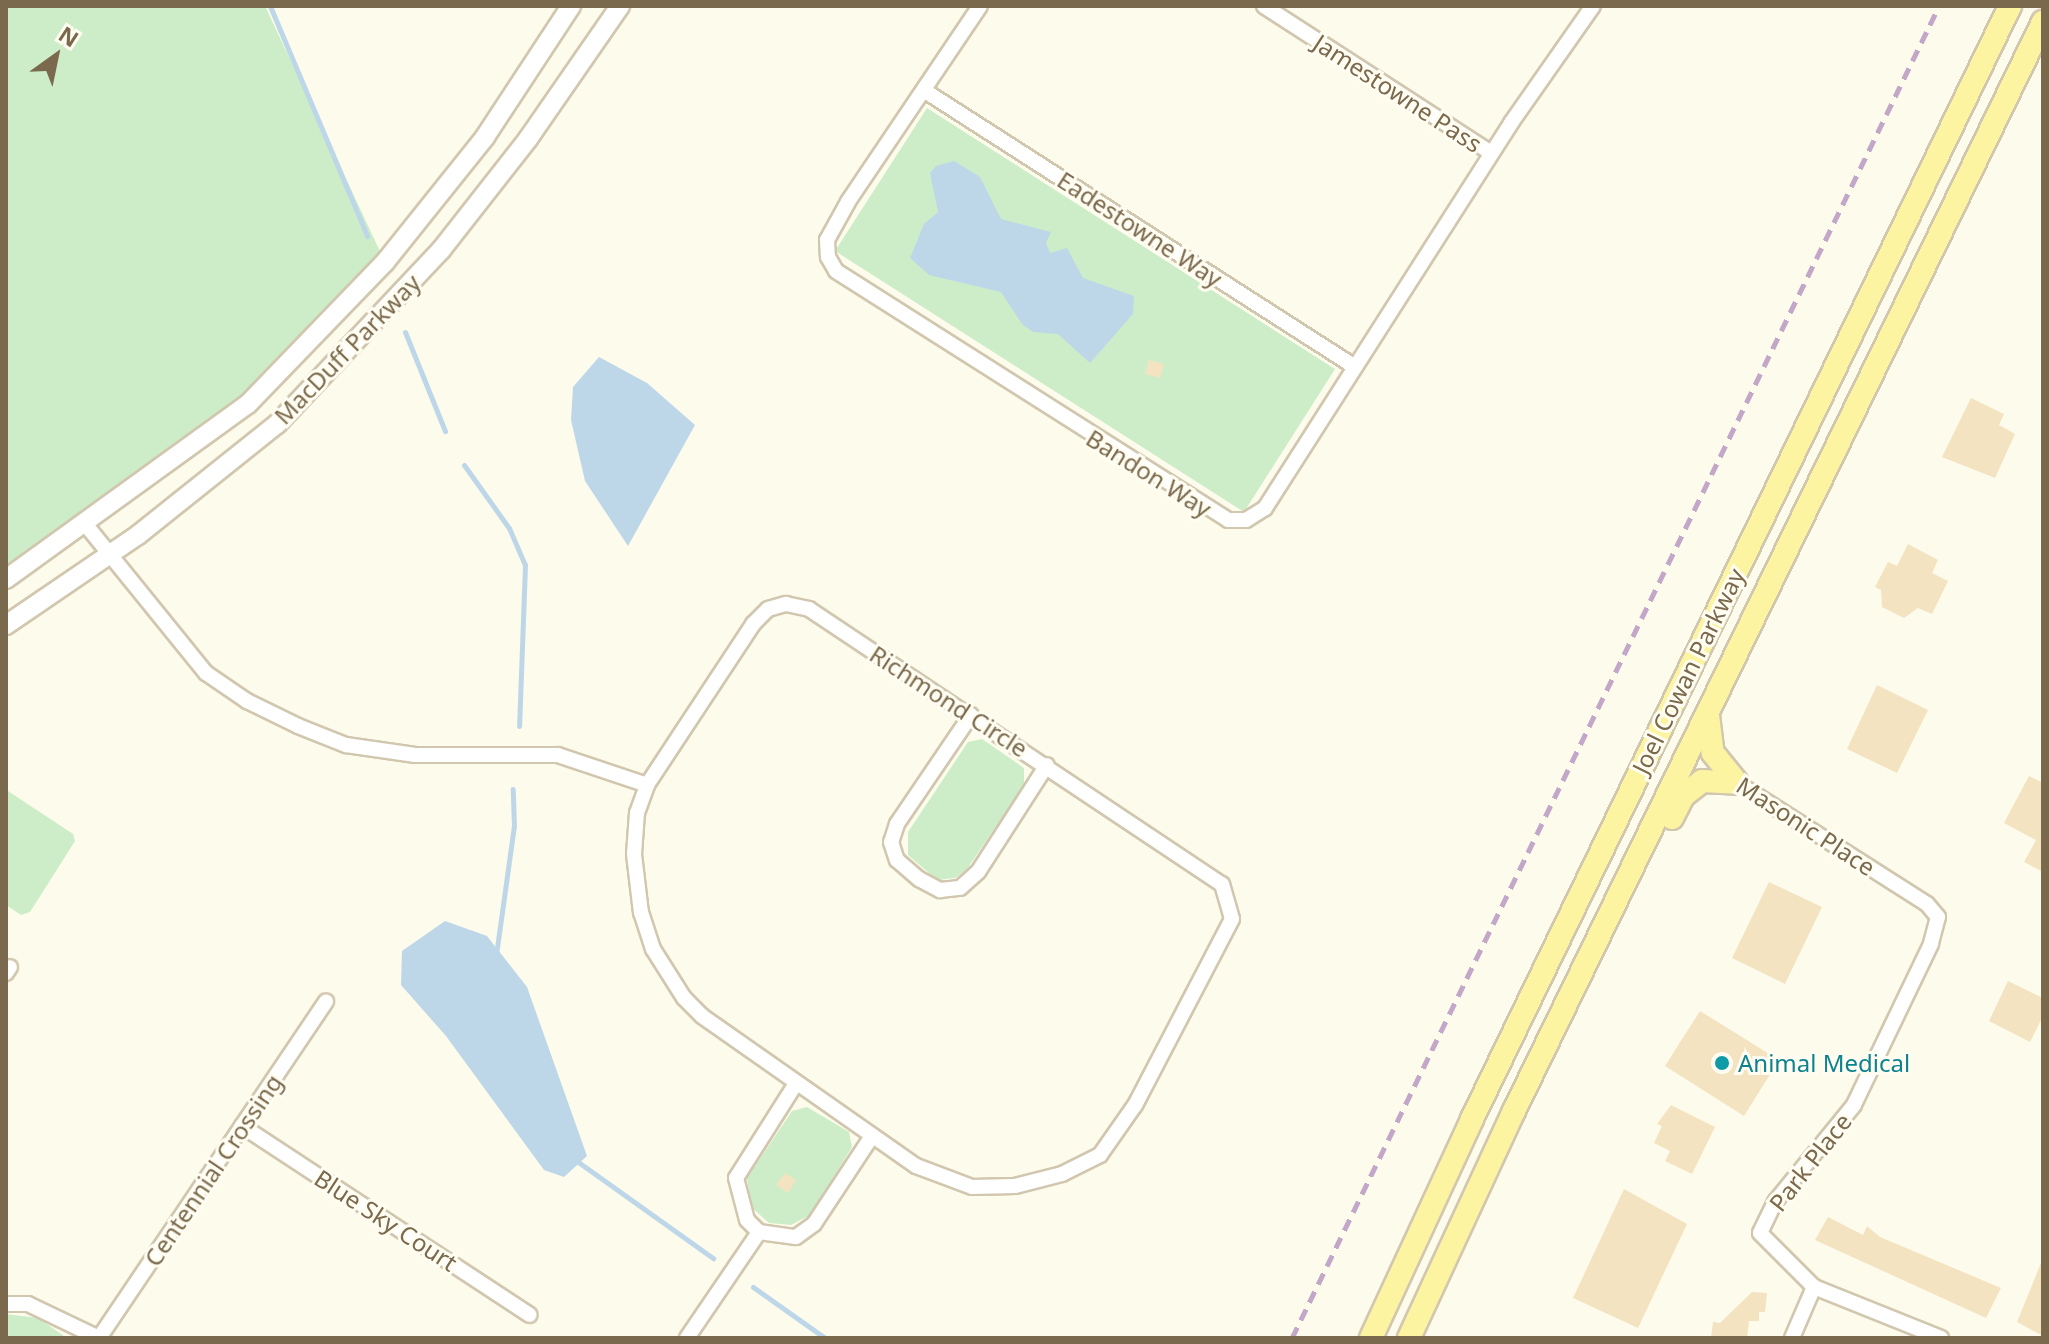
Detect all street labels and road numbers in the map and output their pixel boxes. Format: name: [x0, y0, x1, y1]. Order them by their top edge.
street label: Jamestowne Pass: [1309, 28, 1487, 158]
street label: Eadestowne Way: [1052, 165, 1228, 293]
street label: MacDuff Parkway: [268, 268, 426, 430]
street label: Bandon Way: [1081, 423, 1217, 523]
street label: Joel Cowan Parkway: [1626, 564, 1750, 778]
street label: Richmond Circle: [865, 639, 1033, 763]
street label: Masonic Place: [1731, 771, 1881, 881]
street label: Centennial Crossing: [138, 1069, 288, 1271]
street label: Park Place: [1763, 1107, 1857, 1217]
street label: Blue Sky Court: [309, 1163, 463, 1277]

